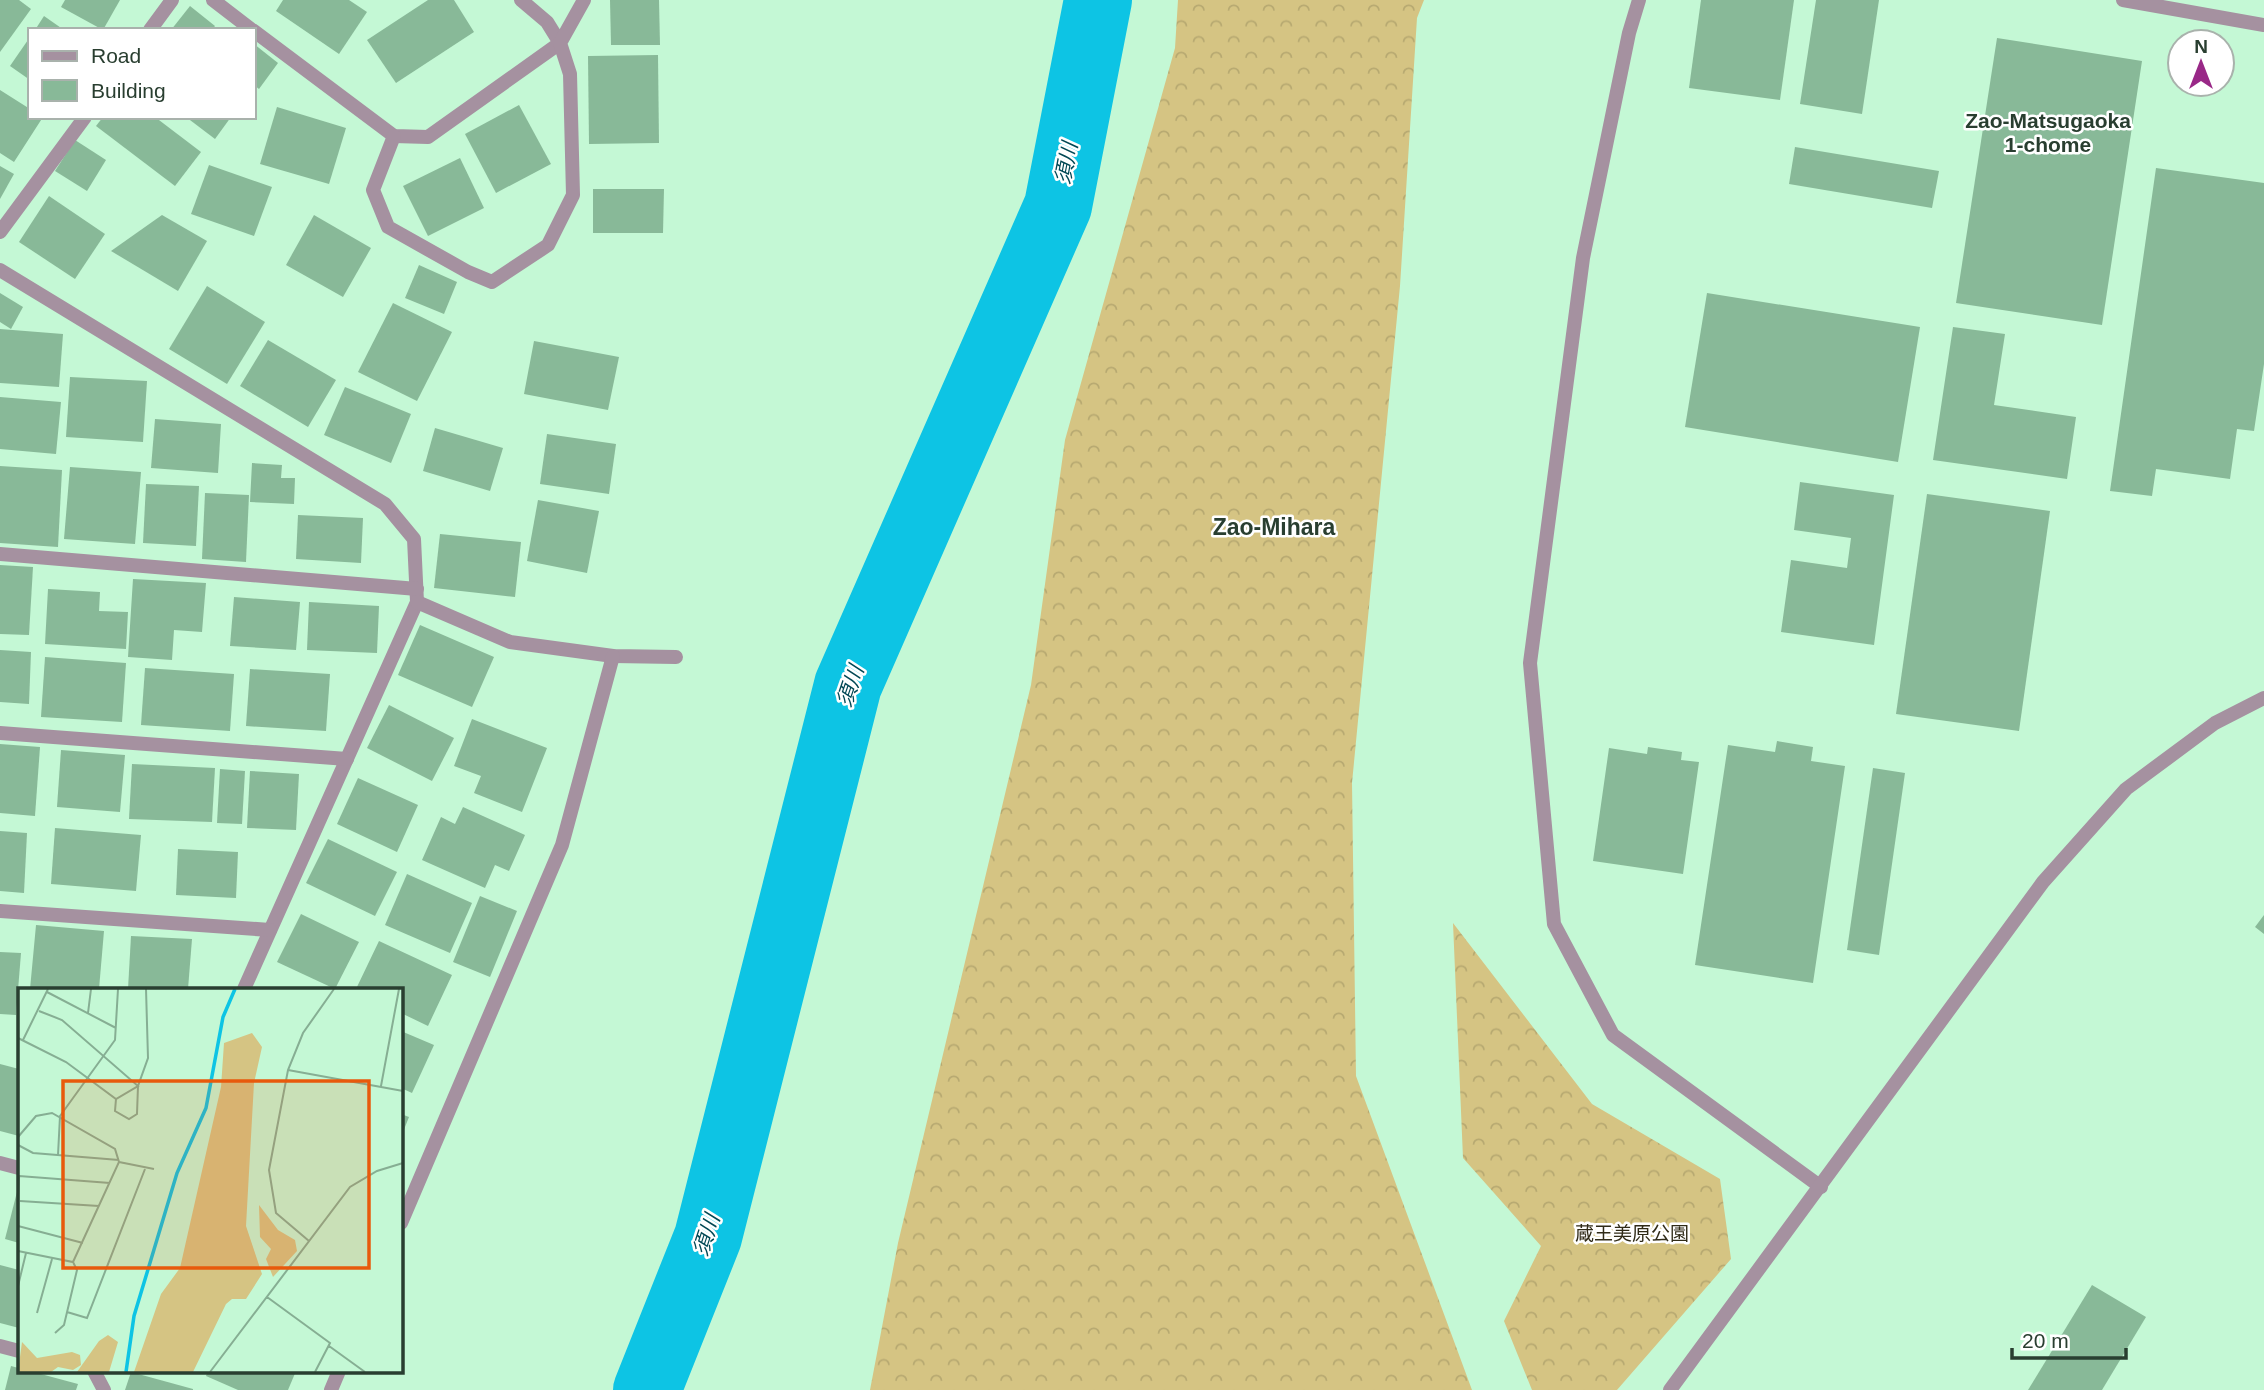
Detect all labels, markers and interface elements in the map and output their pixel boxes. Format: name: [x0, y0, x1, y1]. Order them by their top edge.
legend: [28, 28, 256, 119]
north arrow: [2166, 28, 2236, 98]
text: N: [2194, 36, 2208, 57]
text: Road: [91, 44, 141, 67]
text: Building: [91, 79, 166, 102]
district label: Zao-Matsugaoka 1-chome: [1965, 109, 2131, 156]
water label: 須川: [1051, 138, 1082, 186]
district label: Zao-Mihara: [1213, 514, 1336, 540]
water label: 須川: [832, 661, 868, 710]
inset map: [18, 988, 402, 1372]
water label: 須川: [689, 1210, 724, 1259]
park label: 蔵王美原公園: [1575, 1223, 1689, 1244]
scale bar: [2012, 1316, 2126, 1360]
text: 20 m: [2022, 1329, 2069, 1352]

